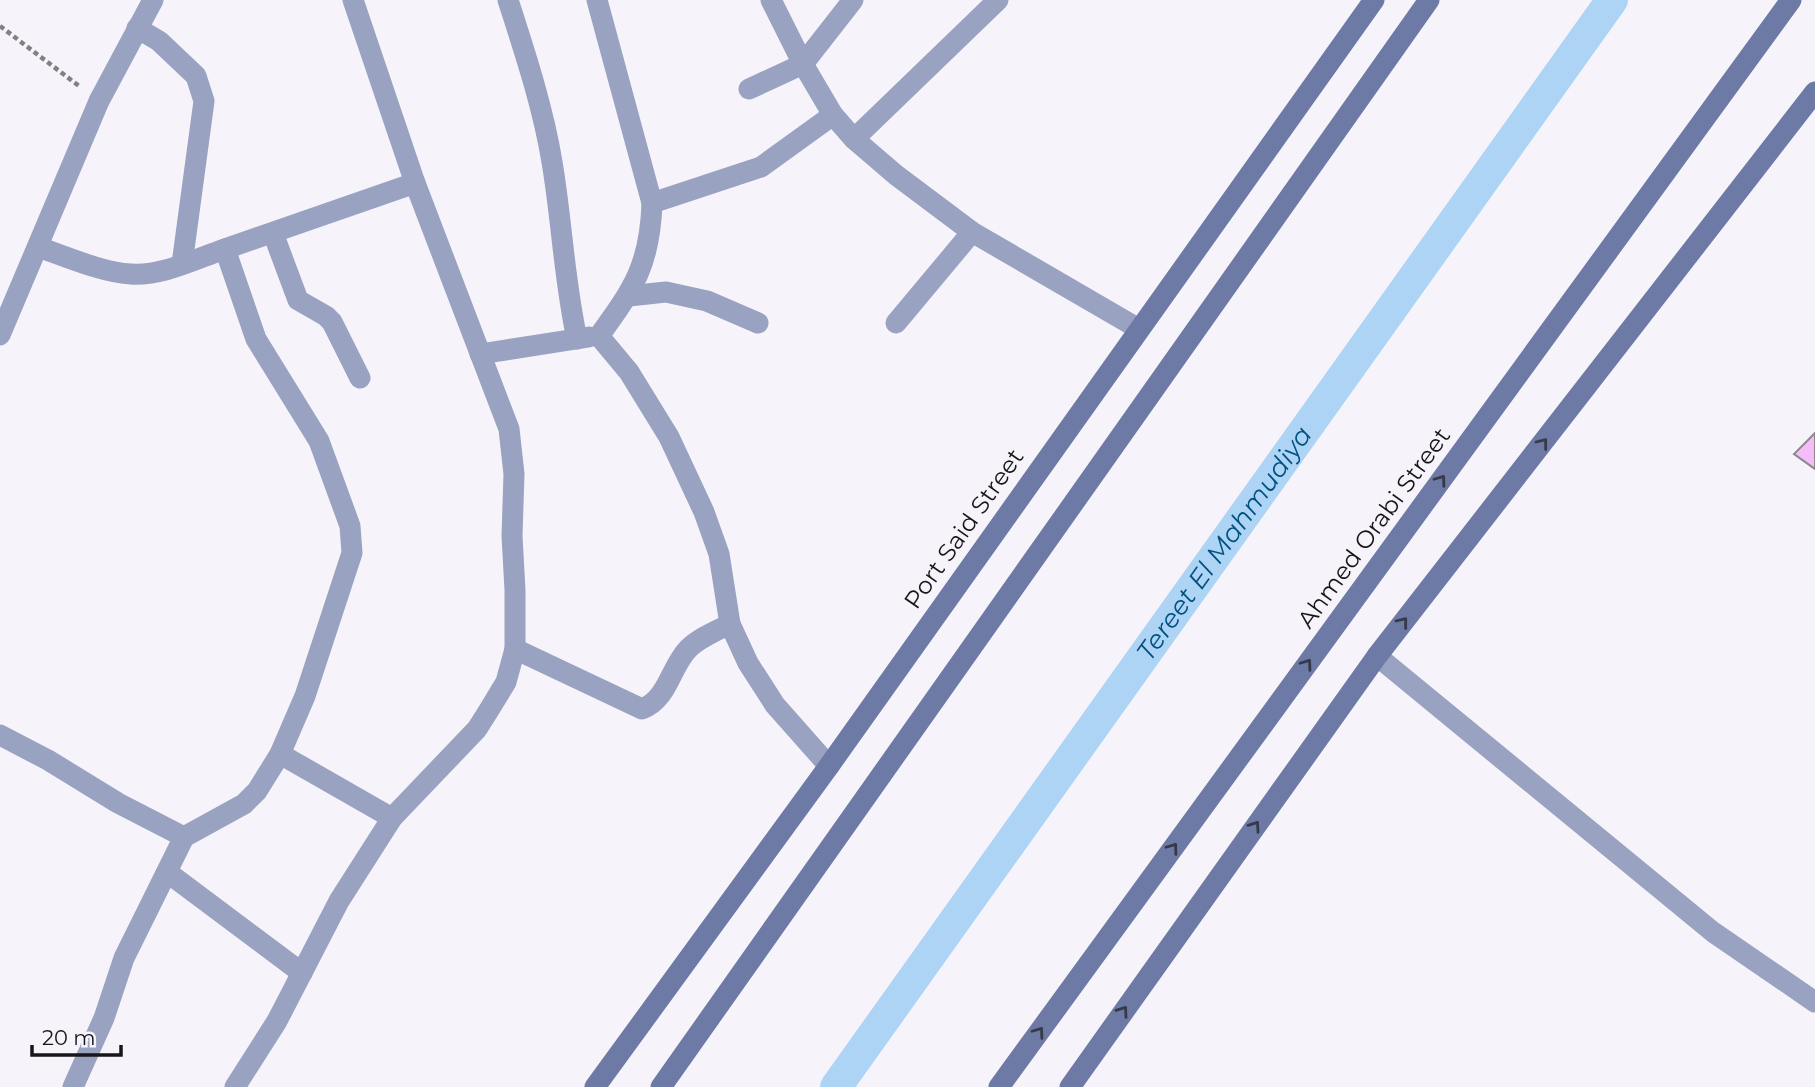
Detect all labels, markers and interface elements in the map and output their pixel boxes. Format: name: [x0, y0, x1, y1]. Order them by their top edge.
water label: Tereet El Mahmudiya: [1130, 420, 1319, 667]
street label: Ahmed Orabi Street: [1291, 422, 1456, 634]
one-way arrow: [1534, 438, 1547, 450]
street label: Port Said Street: [898, 443, 1030, 614]
one-way arrow: [1433, 475, 1445, 488]
one-way arrow: [1395, 617, 1408, 630]
one-way arrow: [1299, 659, 1311, 672]
one-way arrow: [1247, 821, 1260, 834]
one-way arrow: [1165, 843, 1177, 856]
one-way arrow: [1115, 1007, 1127, 1019]
scale bar: [32, 1014, 121, 1058]
text: 20 m: [42, 1025, 96, 1050]
one-way arrow: [1031, 1027, 1043, 1040]

